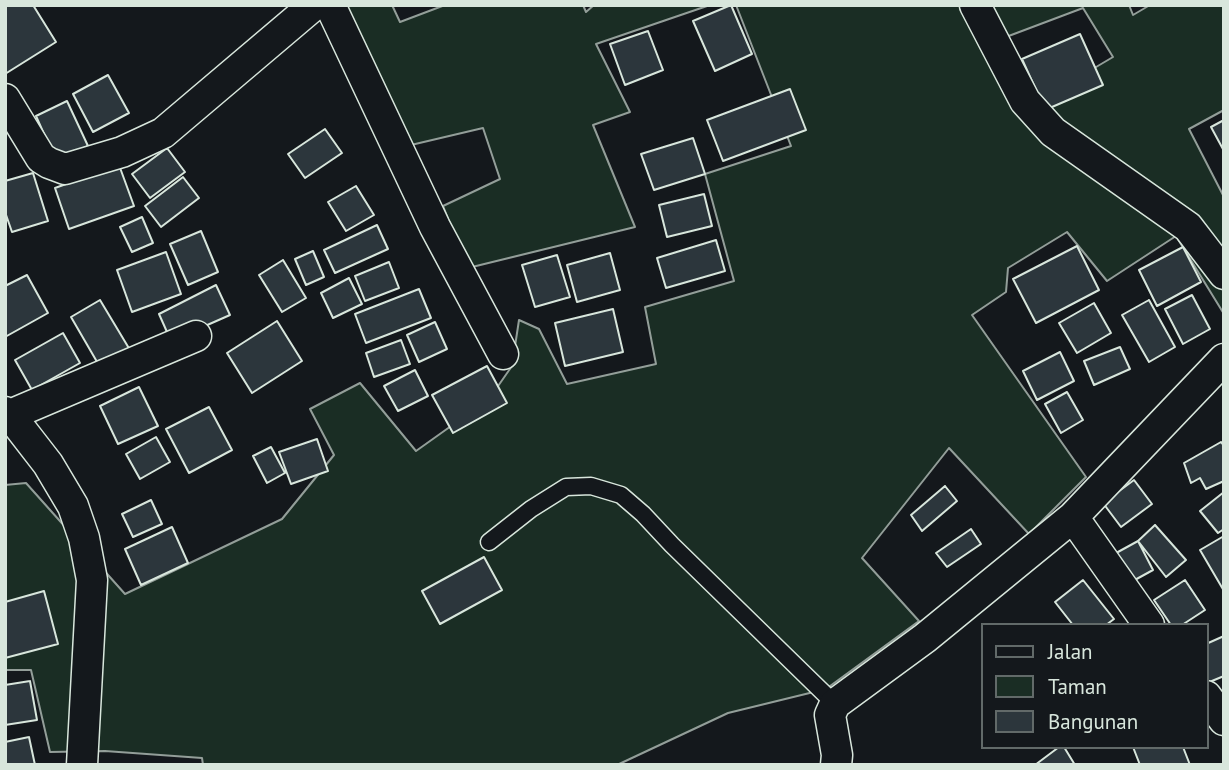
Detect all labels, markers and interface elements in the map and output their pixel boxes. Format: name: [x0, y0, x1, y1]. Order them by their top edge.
legend: [981, 623, 1208, 749]
text: Jalan: [1048, 638, 1093, 665]
text: Taman: [1048, 673, 1107, 700]
text: Bangunan: [1048, 708, 1138, 735]

